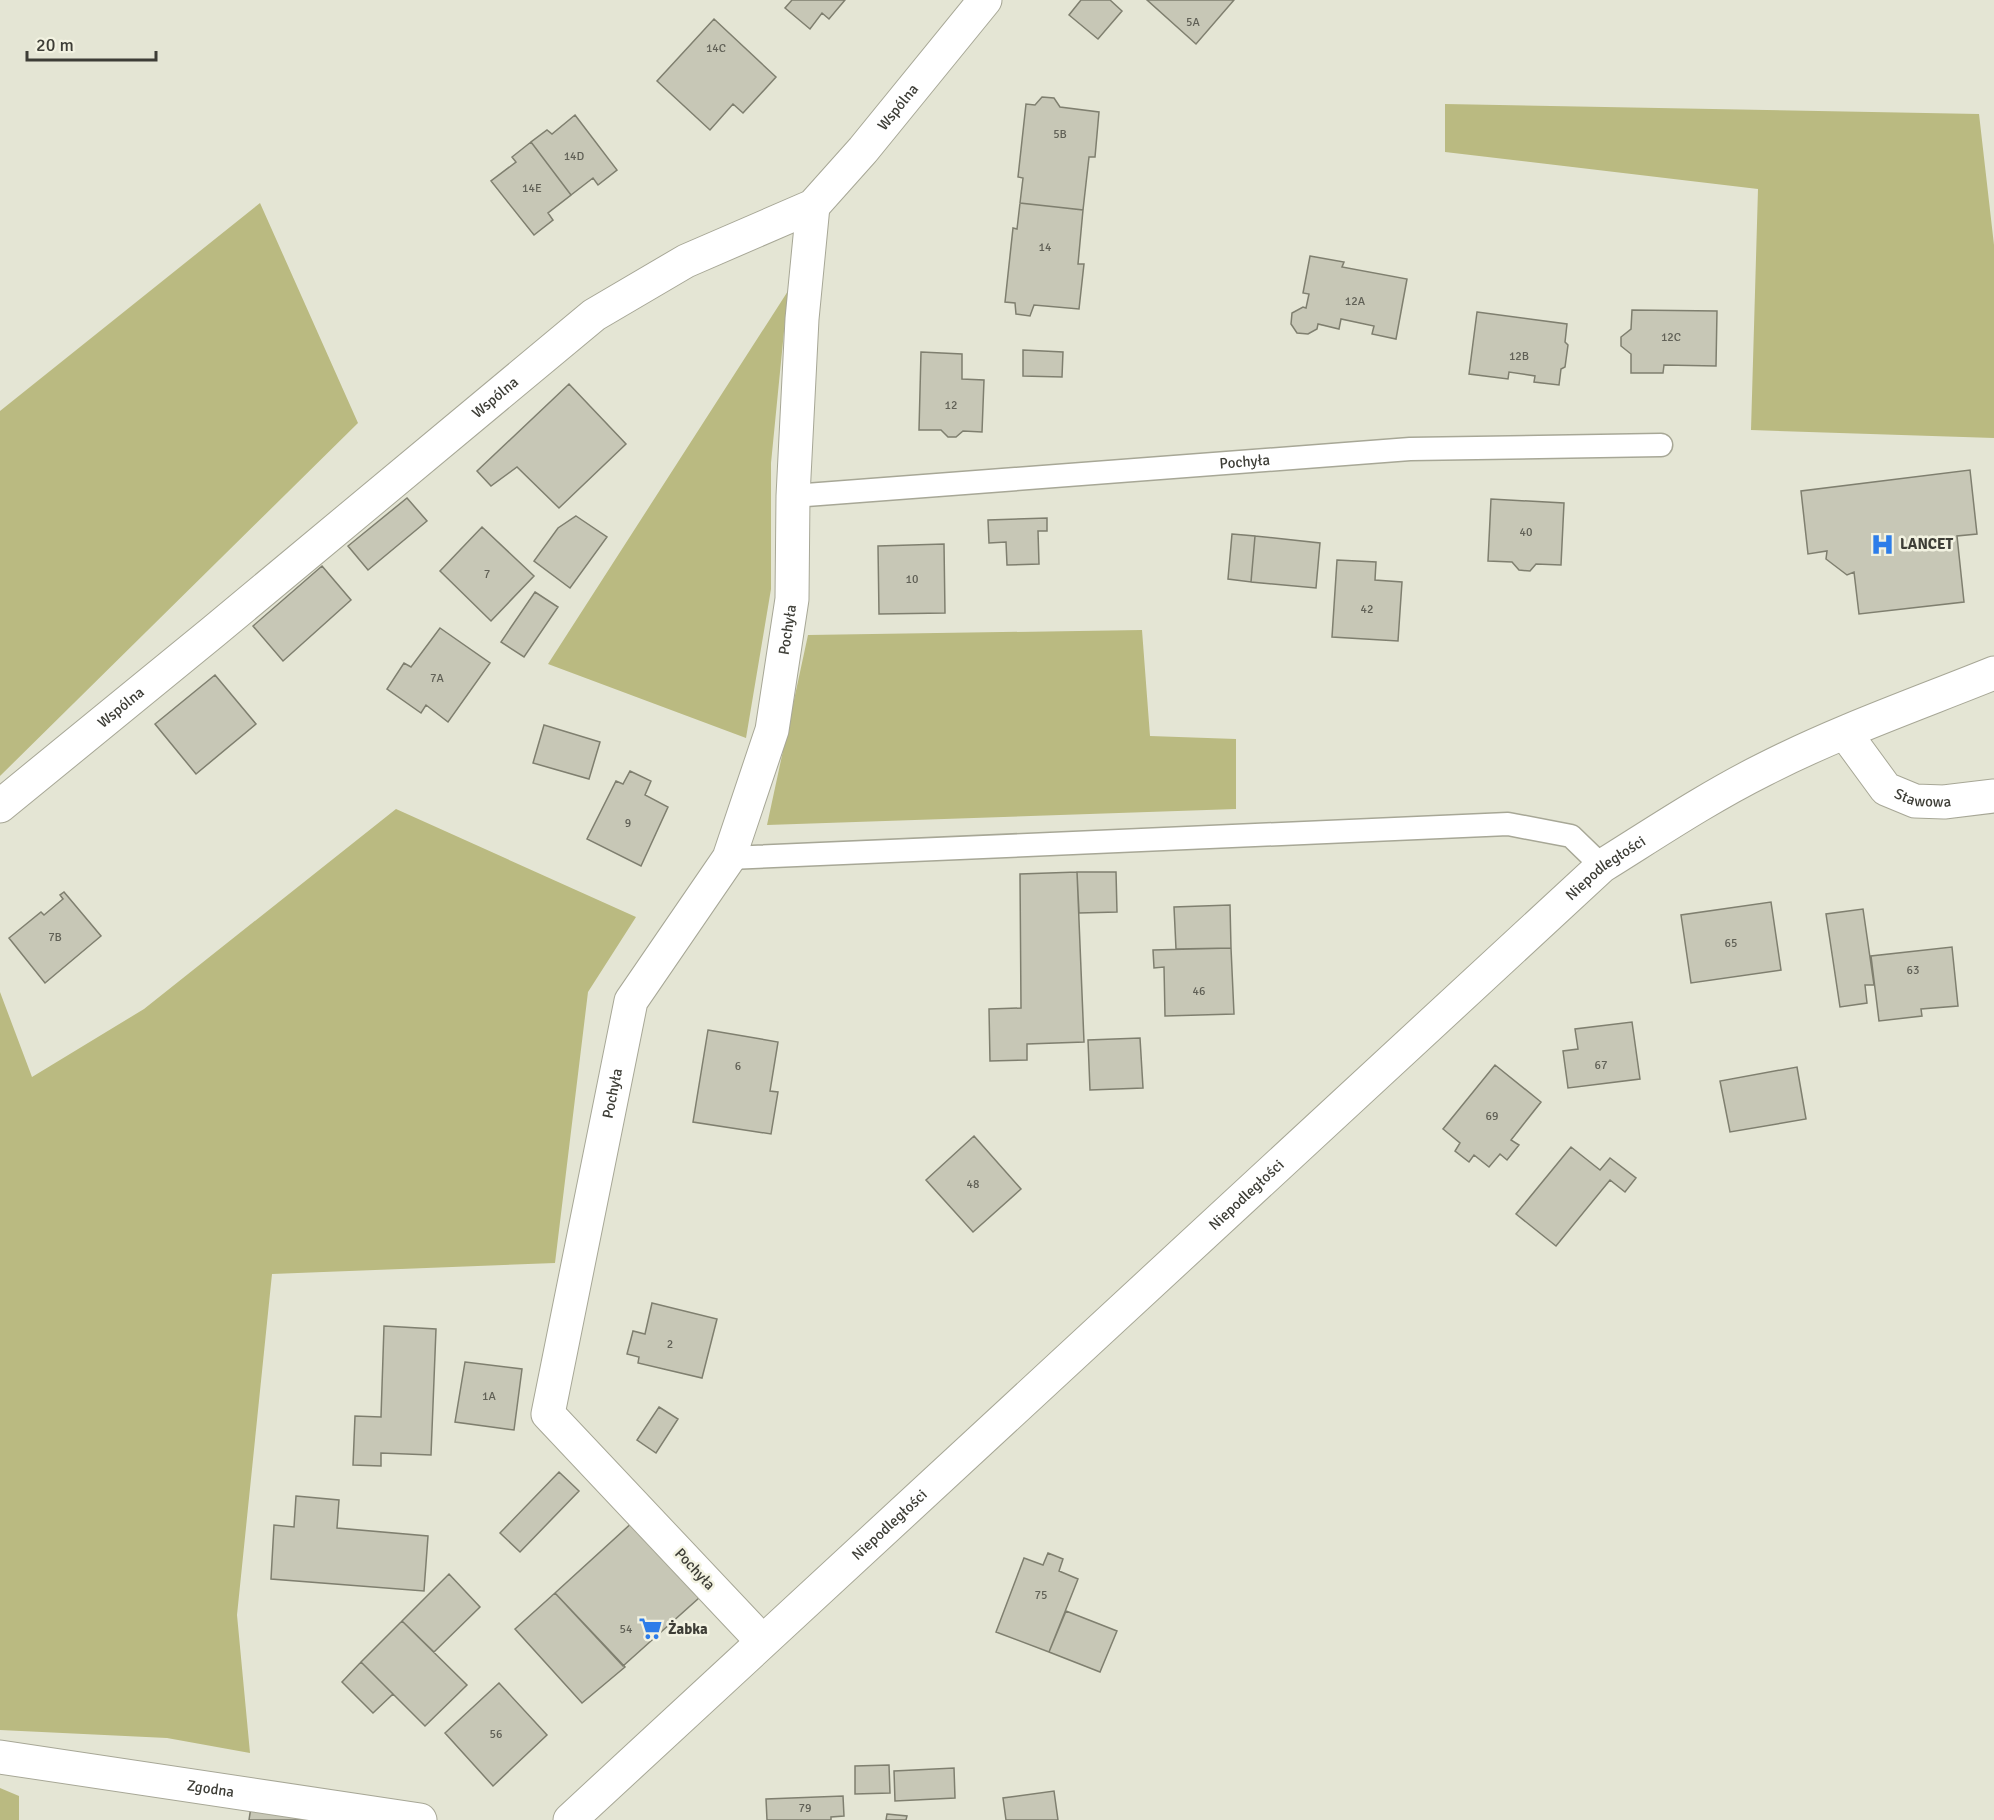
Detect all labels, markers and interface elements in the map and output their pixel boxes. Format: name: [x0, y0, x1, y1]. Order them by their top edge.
house number: 5A: [1186, 15, 1201, 30]
scale bar: [27, 24, 156, 62]
text: 20 m: [36, 34, 74, 56]
house number: 14C: [706, 41, 726, 56]
street label: Wspólna: [874, 80, 922, 134]
house number: 5B: [1053, 127, 1067, 142]
house number: 14D: [564, 149, 585, 164]
house number: 14E: [522, 181, 542, 196]
house number: 14: [1039, 240, 1052, 255]
house number: 12A: [1345, 294, 1366, 309]
house number: 12C: [1661, 330, 1681, 345]
house number: 12B: [1509, 349, 1529, 364]
street label: Wspólna: [468, 373, 522, 422]
house number: 12: [945, 398, 957, 413]
street label: Pochyła: [1219, 451, 1271, 472]
house number: 40: [1520, 525, 1532, 540]
hospital icon: LANCET: [1869, 531, 1895, 557]
place label: LANCET: [1900, 535, 1954, 553]
house number: 7: [484, 567, 490, 582]
house number: 10: [906, 572, 918, 587]
house number: 42: [1361, 602, 1373, 617]
street label: Pochyła: [775, 603, 800, 656]
house number: 7A: [430, 671, 445, 686]
street label: Wspólna: [94, 683, 148, 732]
street label: Stawowa: [1892, 784, 1952, 811]
house number: 9: [625, 816, 631, 831]
street label: Niepodległości: [1562, 832, 1649, 904]
house number: 7B: [48, 930, 62, 945]
house number: 65: [1725, 936, 1737, 951]
house number: 63: [1907, 963, 1919, 978]
house number: 46: [1193, 984, 1205, 999]
house number: 67: [1595, 1058, 1607, 1073]
house number: 6: [735, 1059, 741, 1074]
street label: Pochyła: [599, 1067, 626, 1120]
house number: 69: [1486, 1109, 1498, 1124]
street label: Niepodległości: [1205, 1156, 1288, 1234]
house number: 48: [967, 1177, 979, 1192]
house number: 2: [667, 1337, 673, 1352]
house number: 1A: [482, 1389, 497, 1404]
street label: Niepodległości: [848, 1486, 931, 1564]
street label: Pochyła: [671, 1544, 719, 1594]
house number: 75: [1035, 1588, 1047, 1603]
supermarket icon: Żabka: [637, 1616, 663, 1642]
place label: Żabka: [668, 1620, 708, 1638]
house number: 54: [620, 1622, 633, 1637]
house number: 56: [490, 1727, 502, 1742]
street label: Zgodna: [186, 1776, 235, 1801]
house number: 79: [799, 1801, 811, 1816]

